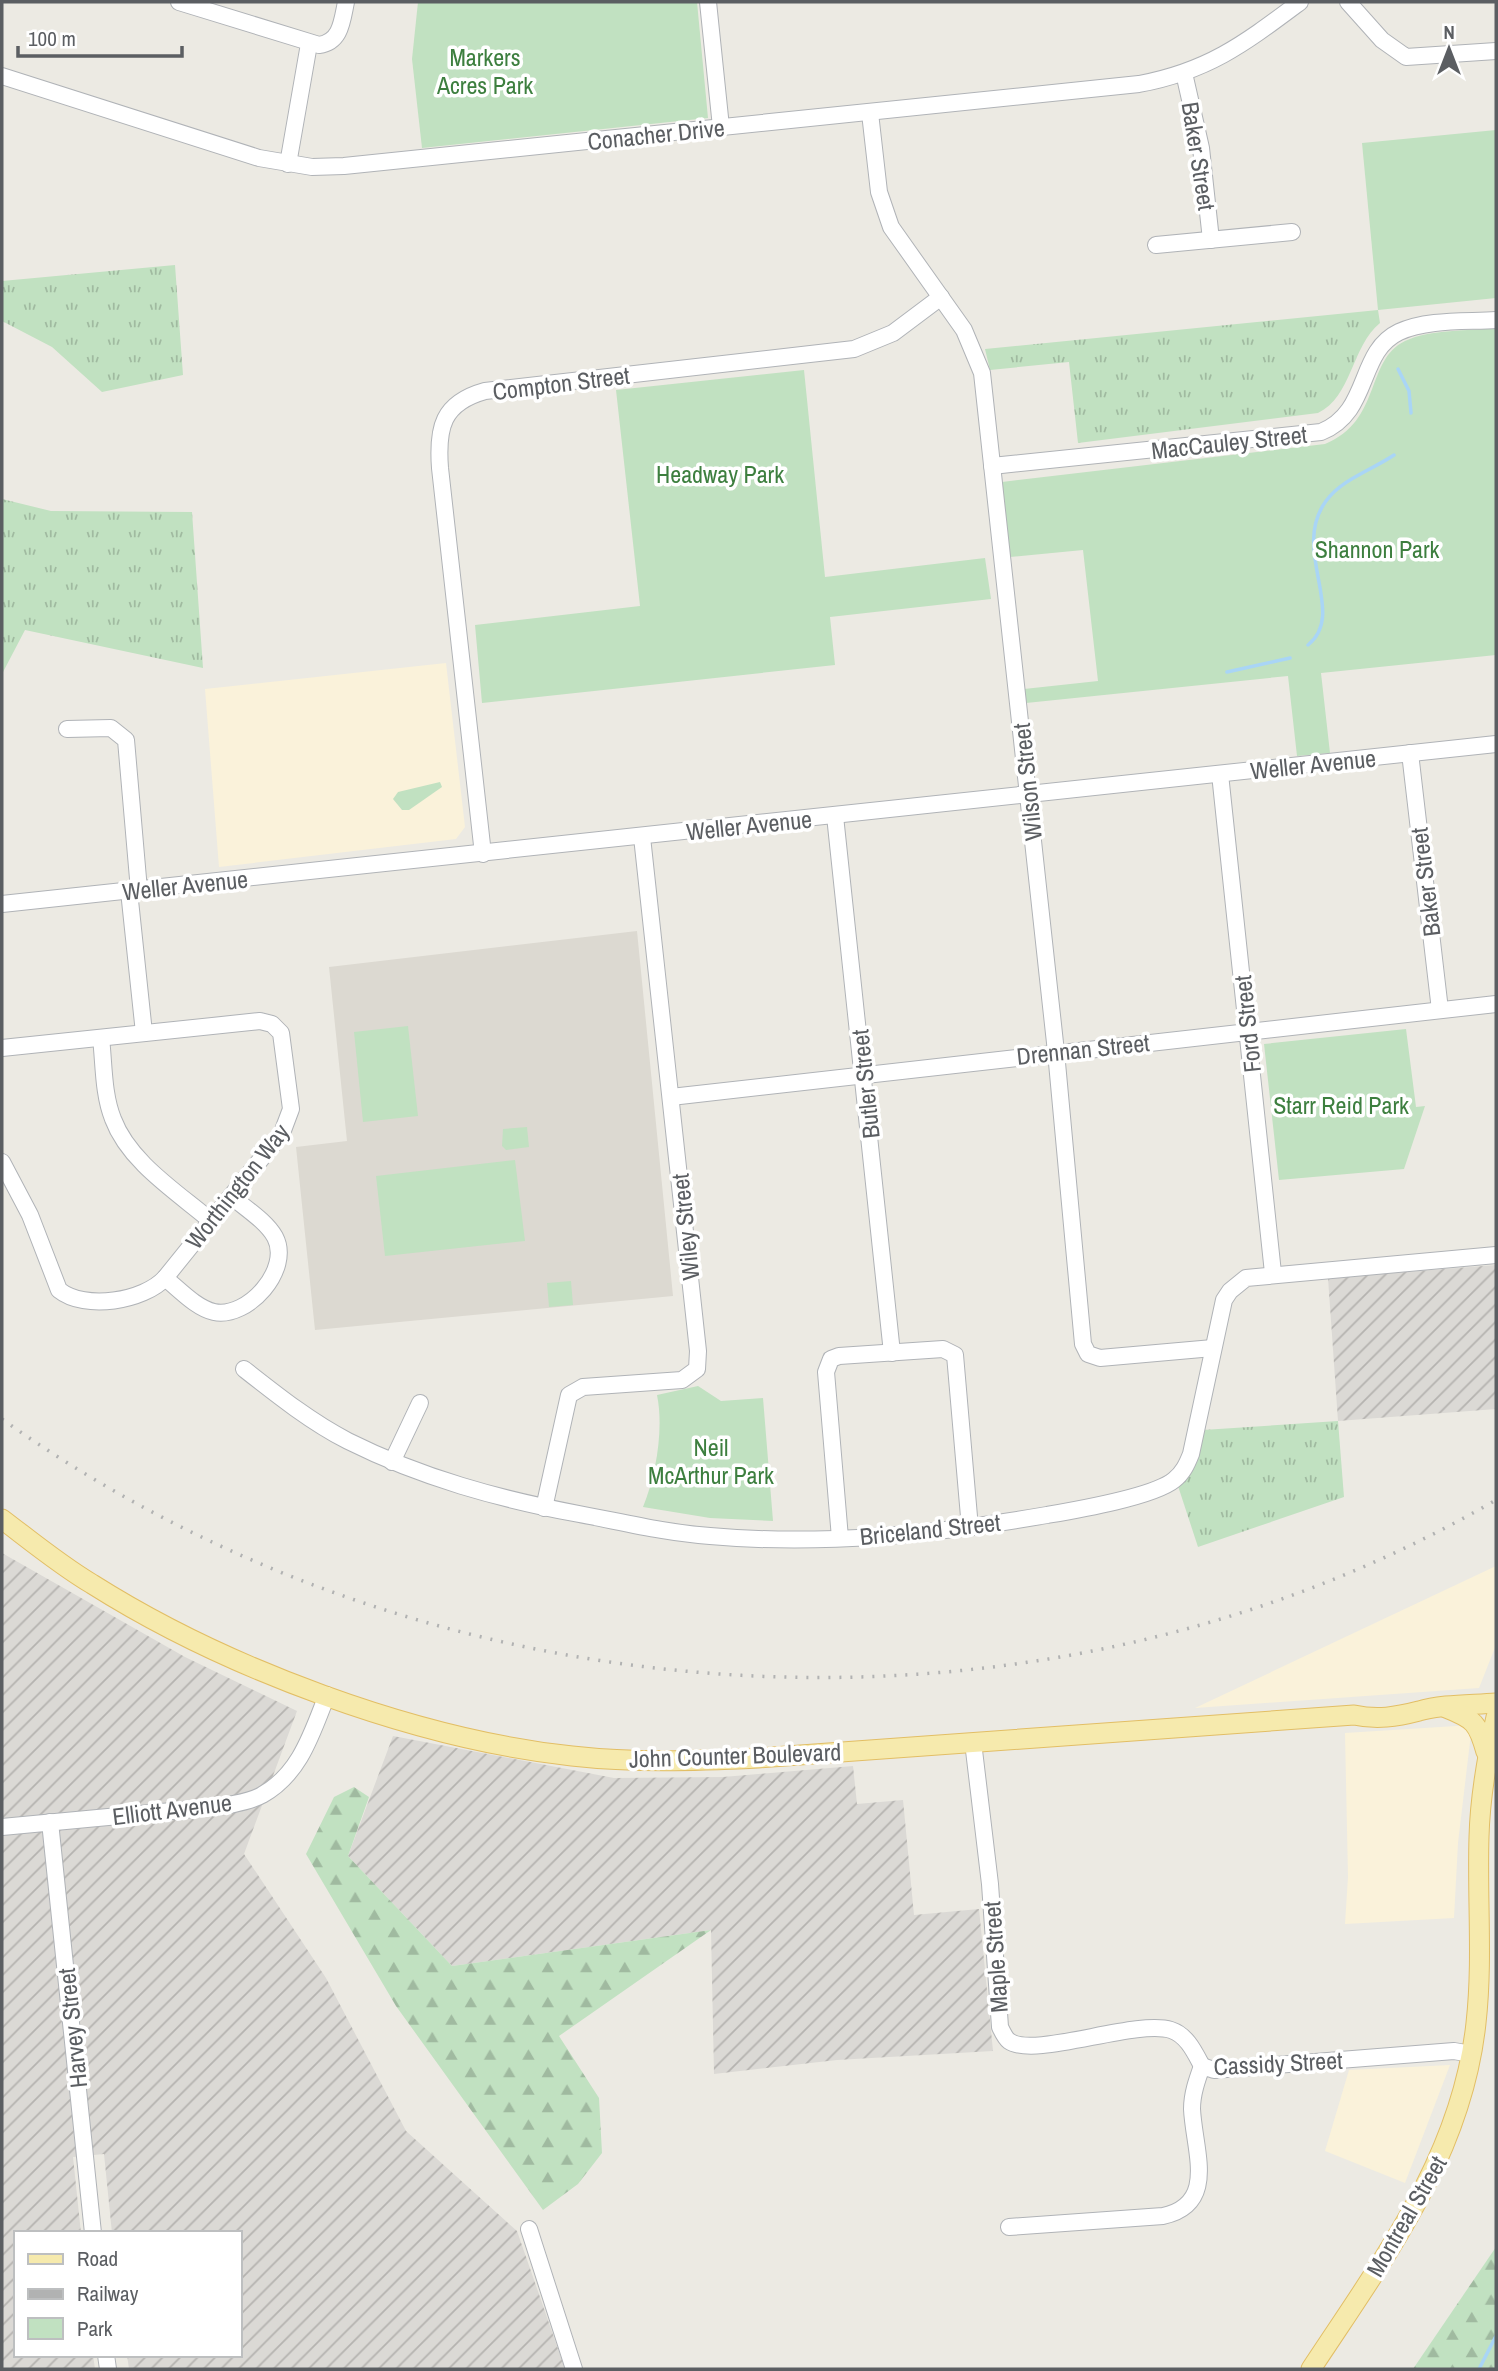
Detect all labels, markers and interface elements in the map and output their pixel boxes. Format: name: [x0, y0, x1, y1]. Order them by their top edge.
scale bar: [18, 14, 182, 58]
north arrow: [1414, 14, 1484, 84]
text: N: [1443, 19, 1455, 45]
text: 100 m: [28, 24, 76, 53]
park label: Markers Acres Park: [436, 41, 533, 101]
street label: Baker Street: [1175, 99, 1223, 213]
street label: Conacher Drive: [586, 111, 726, 157]
street label: Compton Street: [491, 359, 632, 407]
street label: MacCauley Street: [1150, 418, 1309, 466]
park label: Headway Park: [656, 458, 784, 490]
park label: Shannon Park: [1315, 533, 1440, 565]
street label: Wilson Street: [1005, 721, 1049, 842]
street label: Weller Avenue: [1249, 741, 1377, 787]
street label: Weller Avenue: [685, 802, 813, 848]
street label: Baker Street: [1402, 825, 1448, 938]
street label: Weller Avenue: [121, 862, 249, 908]
street label: Ford Street: [1226, 973, 1268, 1074]
street label: Drennan Street: [1015, 1026, 1152, 1072]
street label: Butler Street: [843, 1027, 887, 1140]
park label: Starr Reid Park: [1273, 1089, 1409, 1121]
street label: Worthington Way: [178, 1117, 296, 1255]
street label: Wiley Street: [663, 1172, 707, 1282]
park label: Neil McArthur Park: [648, 1431, 774, 1491]
street label: Briceland Street: [858, 1506, 1002, 1552]
street label: John Counter Boulevard: [628, 1735, 842, 1775]
street label: Elliott Avenue: [110, 1786, 234, 1832]
street label: Maple Street: [975, 1900, 1015, 2014]
street label: Harvey Street: [50, 1966, 94, 2089]
street label: Cassidy Street: [1213, 2044, 1344, 2082]
street label: Montreal Street: [1359, 2149, 1454, 2282]
legend: [14, 2231, 242, 2357]
text: Road: [77, 2244, 118, 2273]
text: Railway: [77, 2279, 139, 2308]
text: Park: [77, 2314, 113, 2343]

